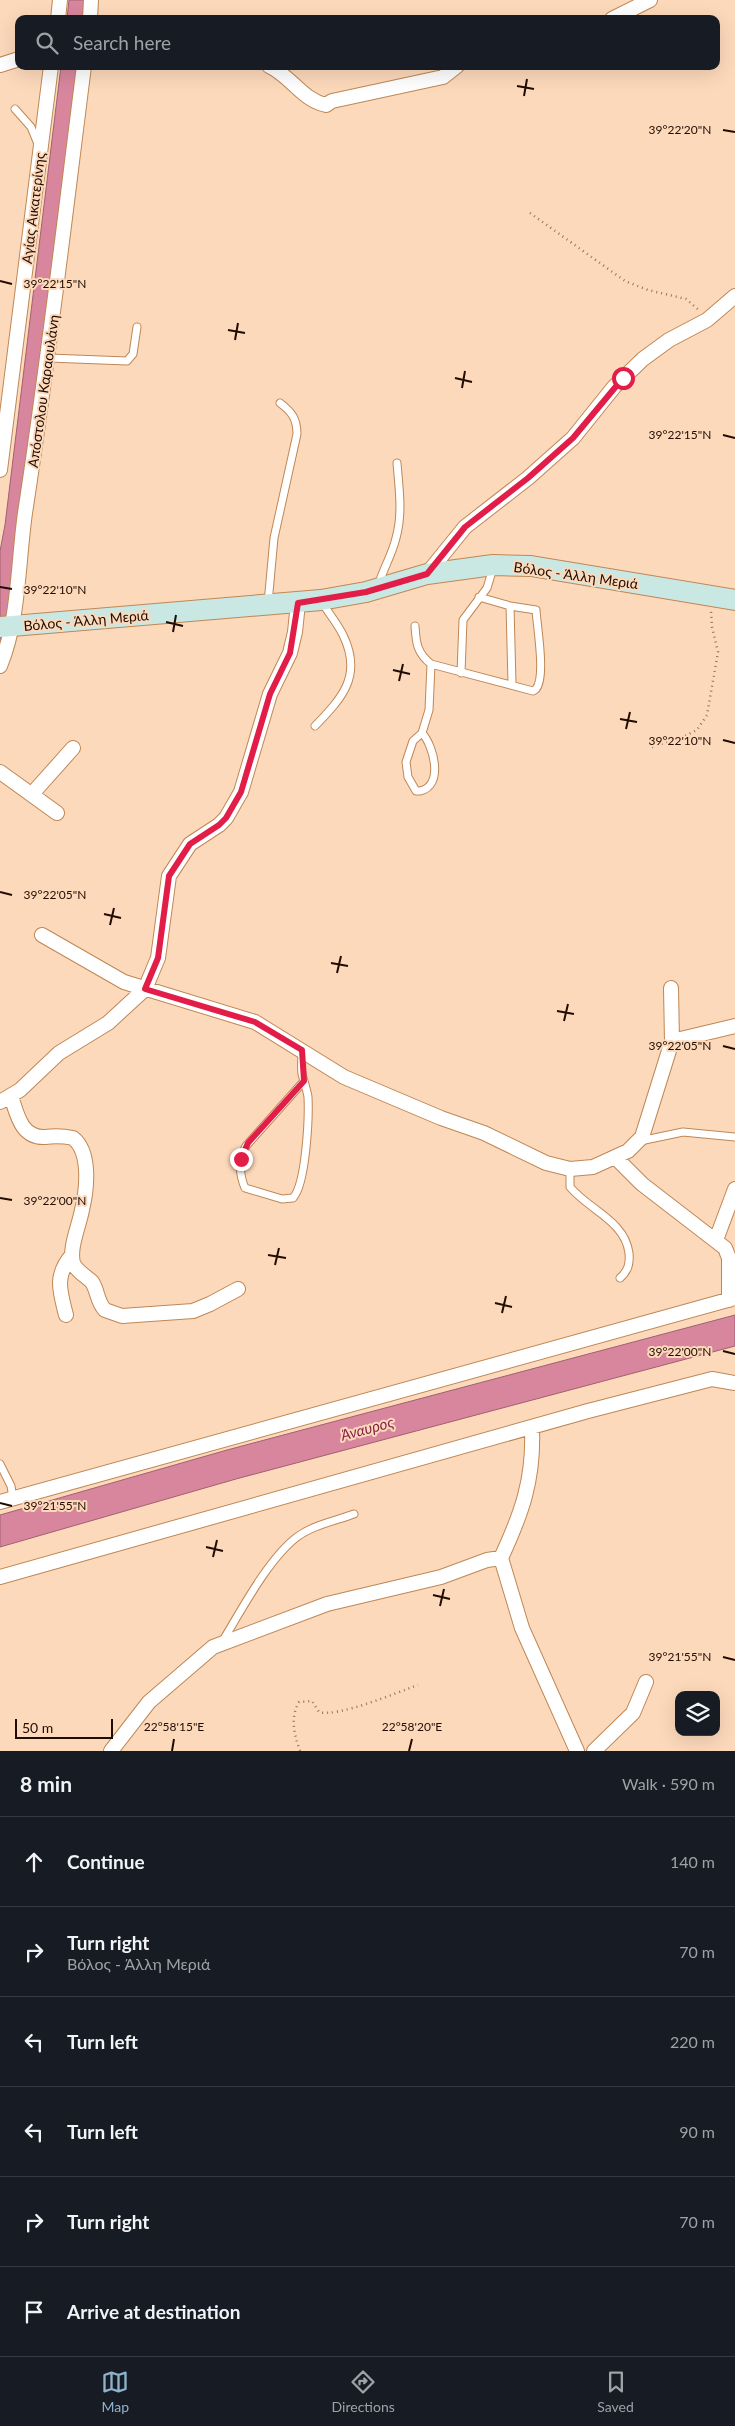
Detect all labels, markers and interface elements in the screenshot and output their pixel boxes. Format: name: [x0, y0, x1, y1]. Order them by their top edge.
search box: [15, 15, 720, 70]
icon: search: [33, 29, 61, 57]
text: Search here: [73, 31, 171, 54]
text: 39°22'20"N: [649, 122, 711, 137]
street label: Αγίας Αικατερίνης: [18, 151, 48, 265]
text: 39°22'15"N: [24, 276, 86, 291]
street label: Απόστολου Καραουλάνη: [24, 313, 62, 469]
route start: [612, 367, 635, 390]
text: 39°22'15"N: [649, 427, 711, 442]
street label: Βόλος - Άλλη Μεριά: [513, 558, 640, 592]
text: 39°22'10"N: [24, 582, 86, 597]
street label: Βόλος - Άλλη Μεριά: [23, 606, 150, 634]
text: 39°22'10"N: [649, 733, 711, 748]
text: 39°22'05"N: [24, 887, 86, 902]
text: 39°22'05"N: [649, 1038, 711, 1053]
route end: [230, 1148, 253, 1171]
text: 39°22'00"N: [24, 1193, 86, 1208]
text: 39°22'00"N: [649, 1344, 711, 1359]
water label: Άναυρος: [338, 1412, 396, 1444]
text: 39°21'55"N: [24, 1498, 86, 1513]
text: 39°21'55"N: [649, 1649, 711, 1664]
map controls: [675, 1691, 720, 1736]
button: layers: [675, 1691, 720, 1736]
scale bar: [15, 1716, 112, 1739]
text: 50 m: [22, 1719, 53, 1736]
text: 22°58'15"E: [144, 1719, 204, 1734]
text: 22°58'20"E: [382, 1719, 442, 1734]
text: 8 min: [20, 1771, 72, 1796]
text: Walk · 590 m: [622, 1774, 715, 1793]
icon: ahead: [20, 1848, 48, 1876]
text: Continue: [67, 1850, 145, 1873]
text: 140 m: [670, 1852, 715, 1871]
text: Turn right: [67, 1931, 149, 1954]
icon: right: [20, 1938, 48, 1966]
text: 70 m: [679, 1942, 715, 1961]
text: Βόλος - Άλλη Μεριά: [67, 1954, 210, 1973]
icon: left: [20, 2028, 48, 2056]
text: Turn left: [67, 2030, 138, 2053]
text: 220 m: [670, 2032, 715, 2051]
icon: left: [20, 2118, 48, 2146]
text: Turn left: [67, 2120, 138, 2143]
text: 90 m: [679, 2122, 715, 2141]
icon: right: [20, 2208, 48, 2236]
text: Turn right: [67, 2210, 149, 2233]
text: 70 m: [679, 2212, 715, 2231]
icon: arrive: [20, 2298, 48, 2326]
text: Arrive at destination: [67, 2300, 240, 2323]
tab: Map: [101, 2368, 129, 2415]
tab: Directions: [332, 2368, 395, 2415]
tab: Saved: [597, 2368, 634, 2415]

